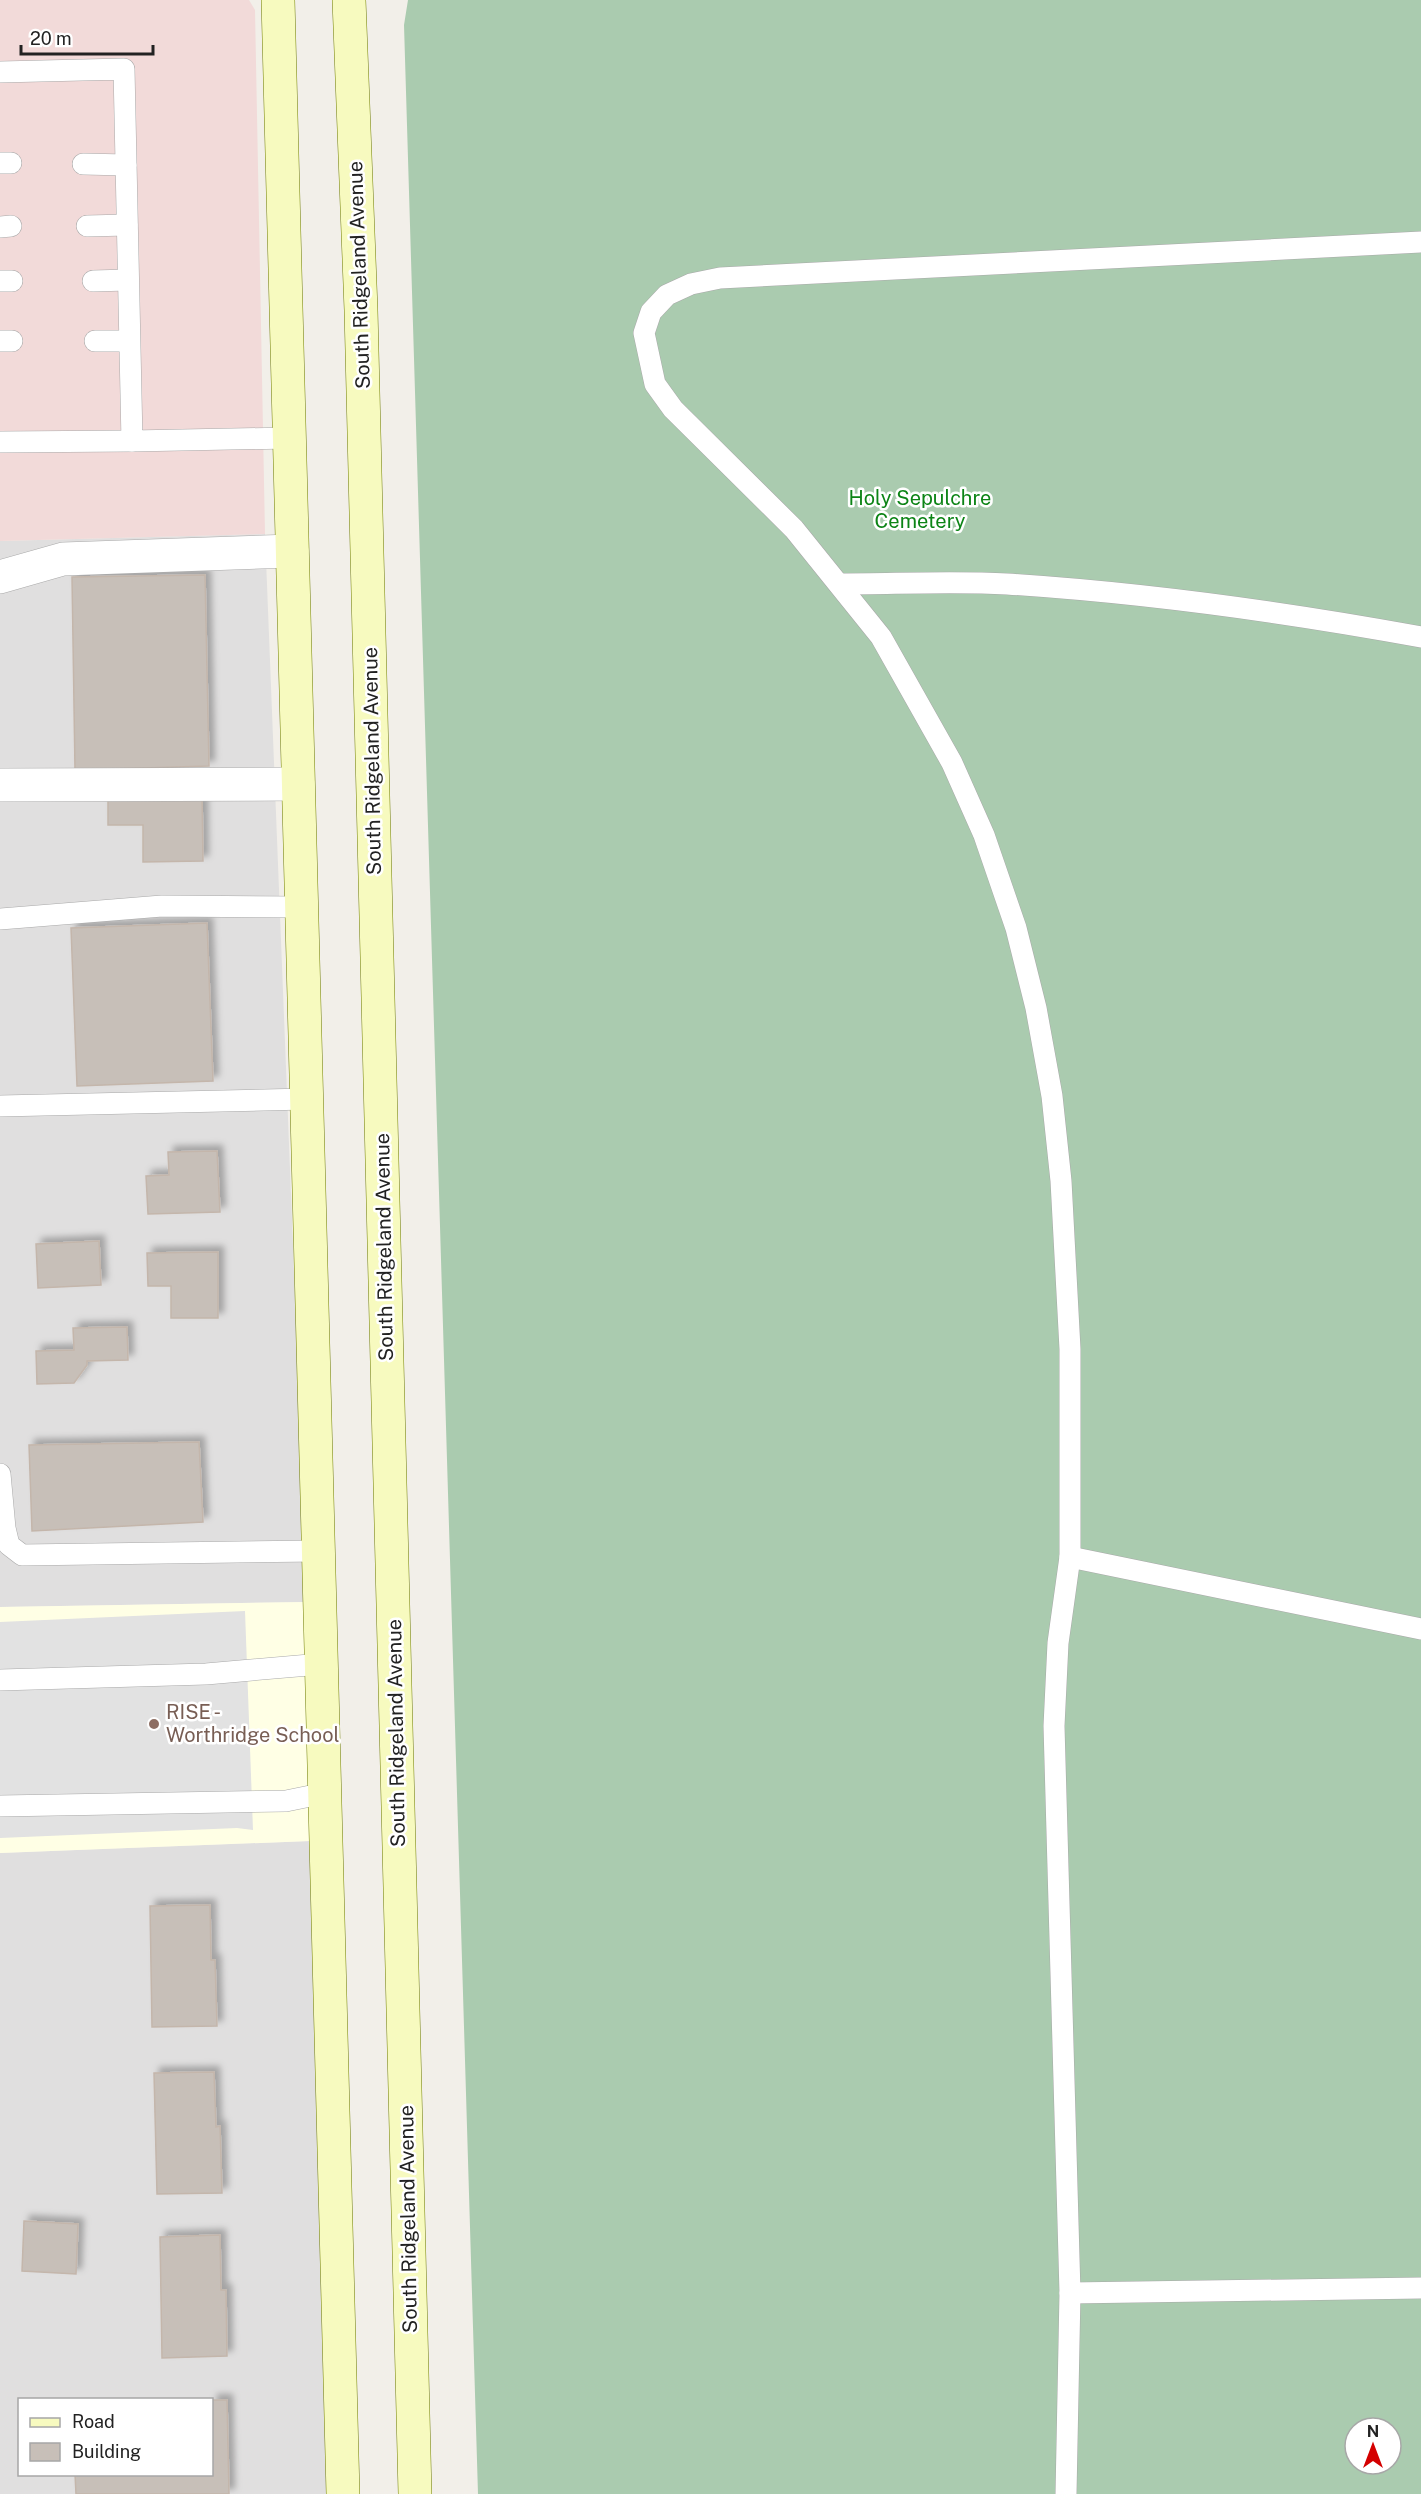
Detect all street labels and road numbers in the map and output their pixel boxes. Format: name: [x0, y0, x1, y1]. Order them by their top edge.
street label: South Ridgeland Avenue: [343, 161, 375, 389]
street label: South Ridgeland Avenue: [358, 647, 386, 875]
street label: South Ridgeland Avenue: [370, 1133, 398, 1361]
street label: South Ridgeland Avenue: [382, 1619, 410, 1847]
street label: South Ridgeland Avenue: [394, 2105, 422, 2333]

